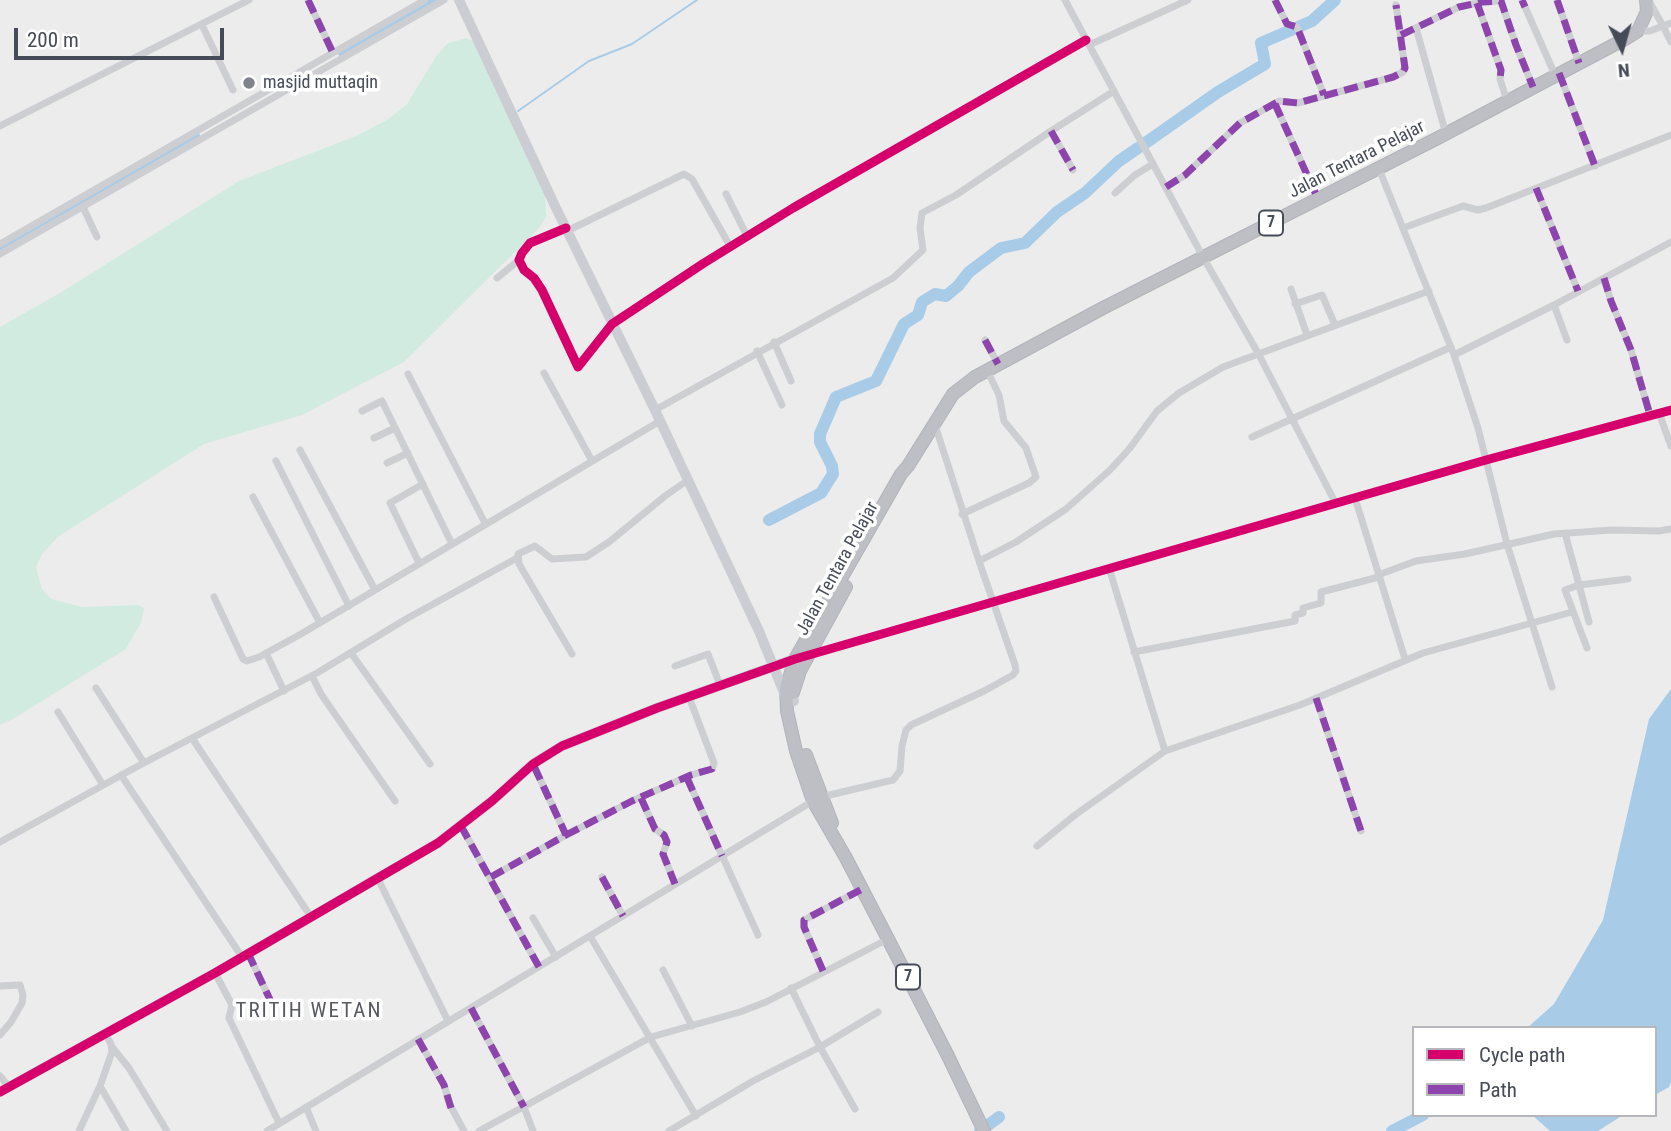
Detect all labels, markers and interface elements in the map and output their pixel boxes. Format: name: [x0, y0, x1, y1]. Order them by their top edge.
scale bar: [18, 14, 228, 58]
north arrow: [1587, 14, 1657, 84]
text: 200 m: [27, 28, 79, 52]
text: N: [1617, 58, 1631, 82]
place label: masjid muttaqin: [263, 72, 378, 94]
marker: masjid muttaqin: [241, 75, 257, 91]
street label: Jalan Tentara Pelajar: [1285, 116, 1429, 204]
road number: 7: [1259, 210, 1283, 236]
street label: Jalan Tentara Pelajar: [792, 498, 884, 640]
road number: 7: [896, 965, 920, 990]
district label: TRITIH WETAN: [237, 999, 381, 1025]
legend: [1412, 1026, 1657, 1117]
text: Cycle path: [1479, 1043, 1565, 1067]
text: Path: [1479, 1078, 1517, 1102]

